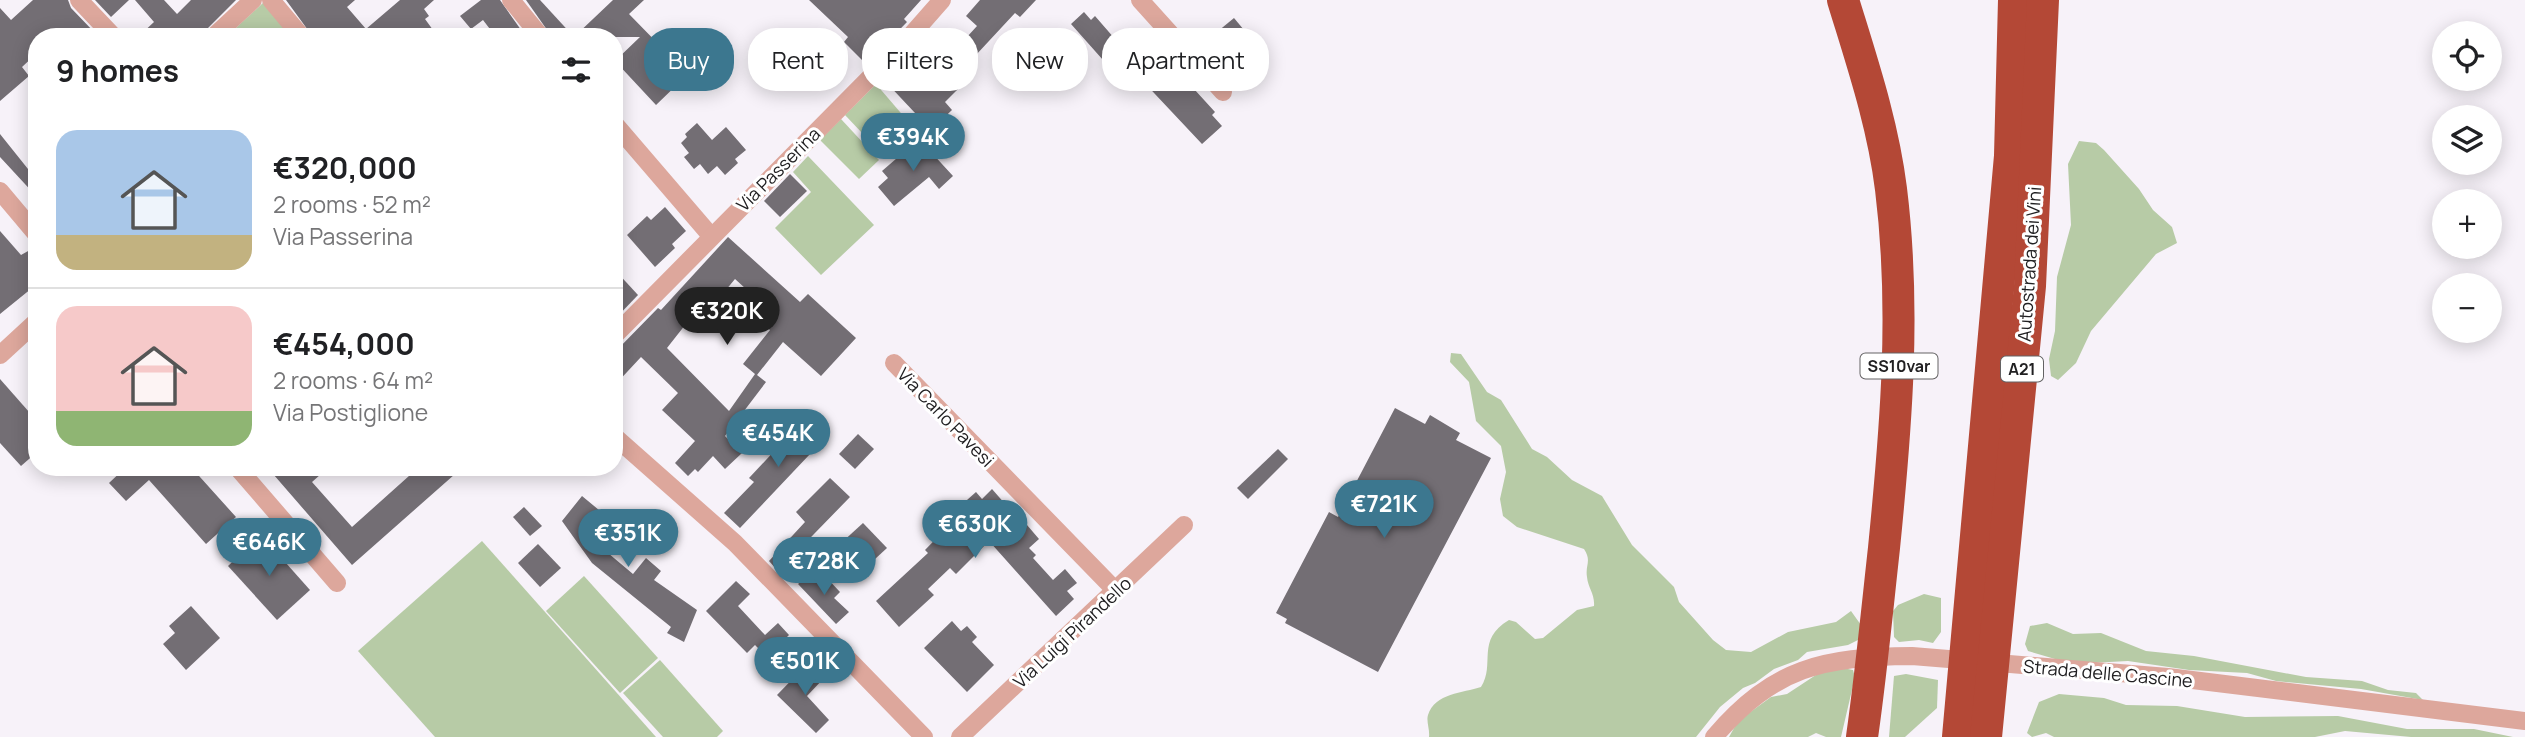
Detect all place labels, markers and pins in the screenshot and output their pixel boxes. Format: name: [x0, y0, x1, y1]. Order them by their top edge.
pin: €394K: [864, 114, 962, 173]
pin: €320K: [678, 288, 776, 347]
pin: €454K: [729, 410, 827, 469]
pin: €721K: [1335, 480, 1433, 540]
pin: €630K: [926, 500, 1024, 560]
pin: €351K: [579, 510, 677, 569]
pin: €646K: [220, 518, 318, 578]
pin: €728K: [775, 538, 873, 597]
pin: €501K: [756, 638, 854, 697]

